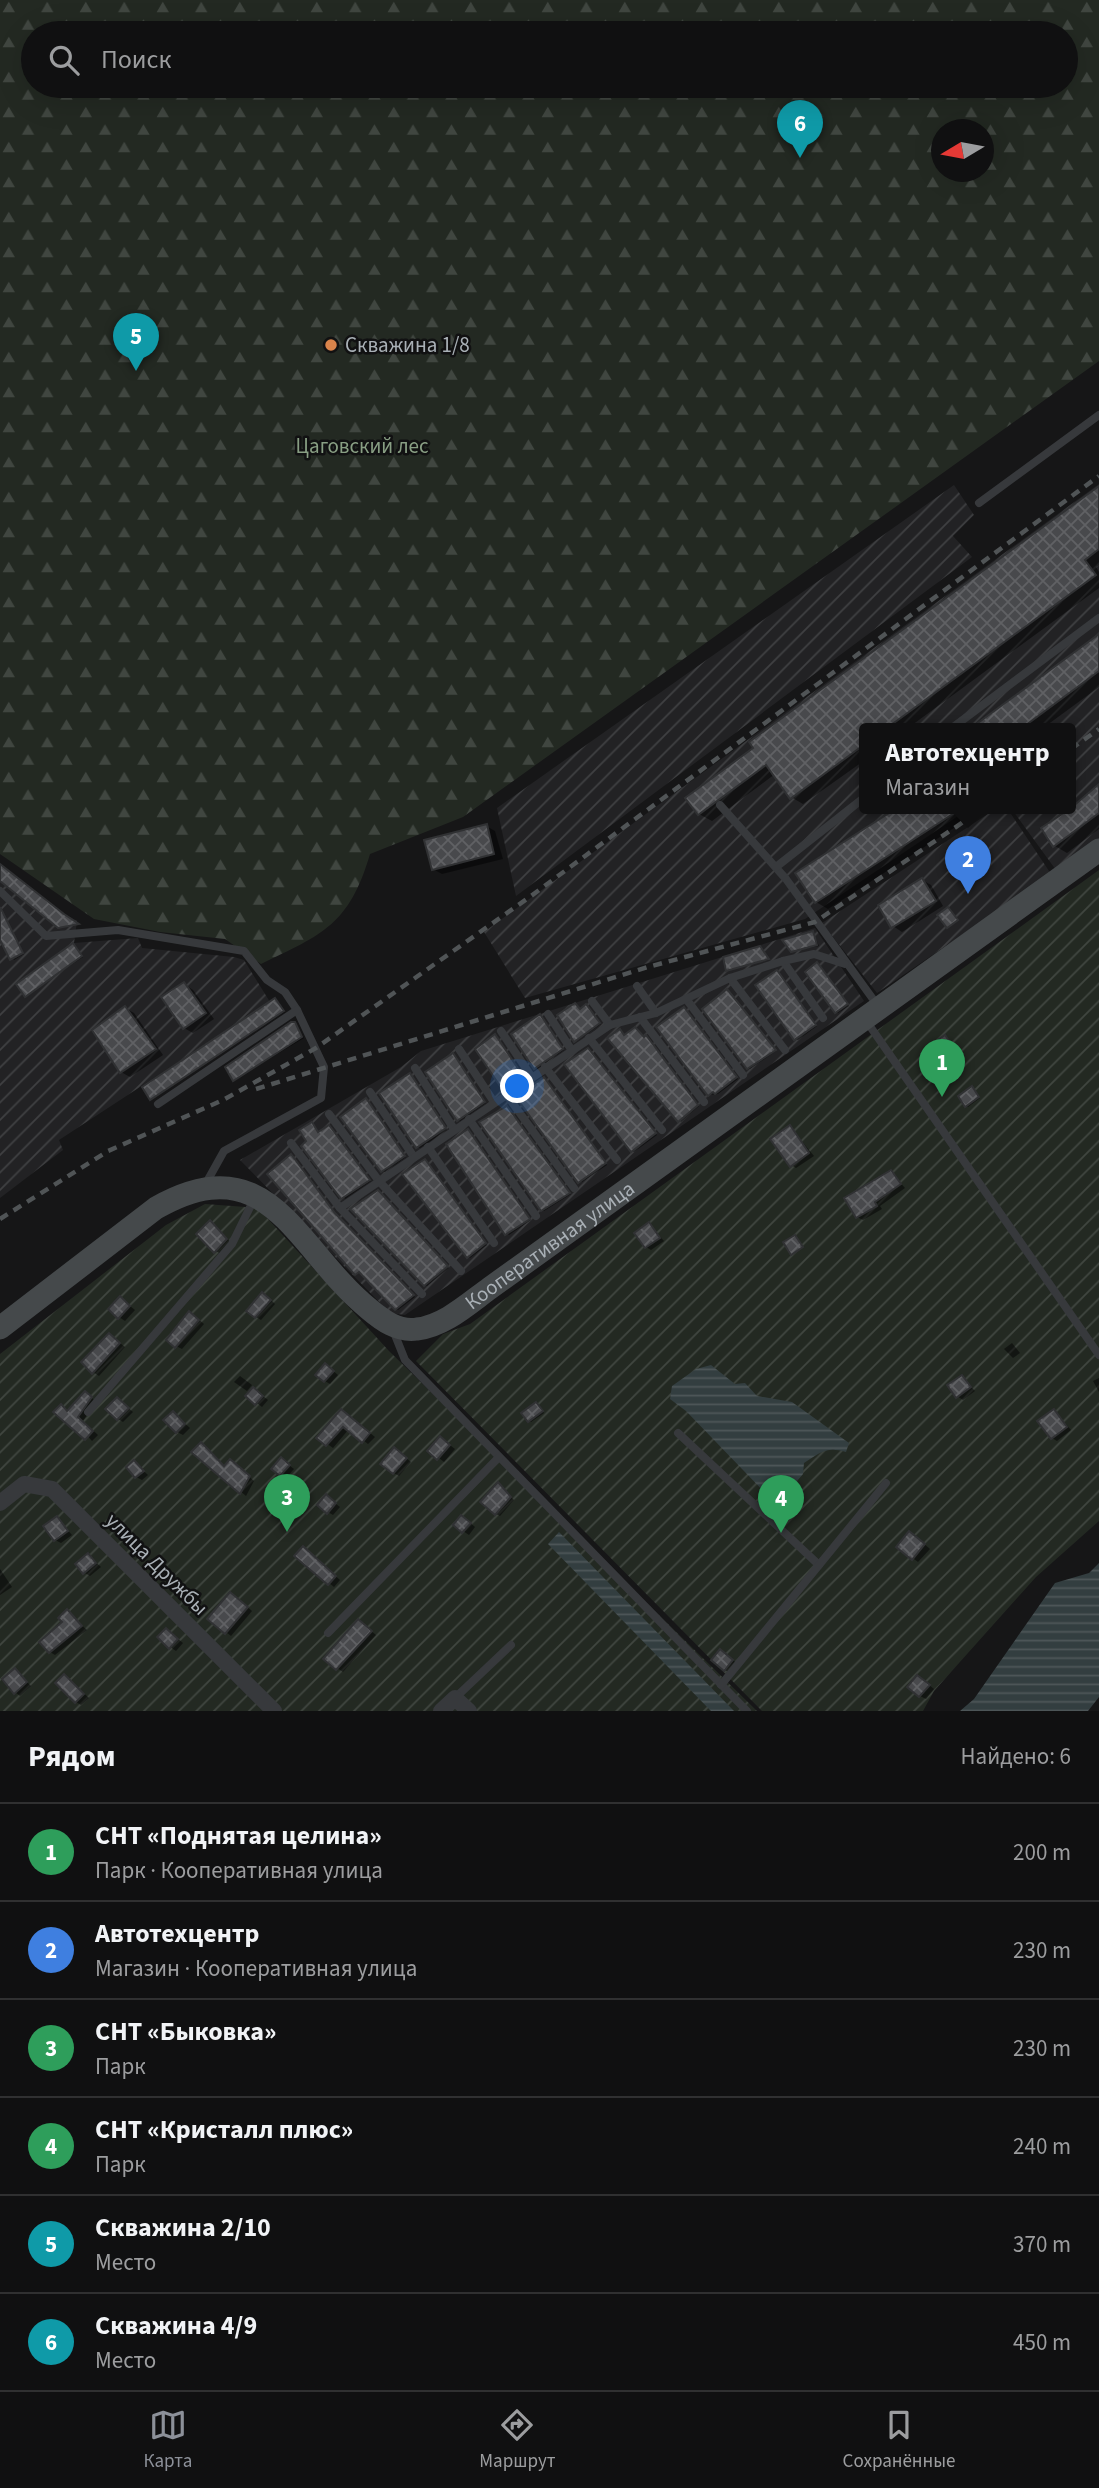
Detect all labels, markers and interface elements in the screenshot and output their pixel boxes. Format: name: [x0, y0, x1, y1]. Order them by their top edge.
search box: [21, 21, 1078, 98]
icon: search: [45, 41, 83, 79]
text: Поиск: [101, 41, 171, 78]
pin: 6: [777, 100, 823, 158]
north arrow: [931, 119, 994, 182]
pin: 5: [113, 313, 159, 371]
place label: Скважина 1/8: [345, 330, 470, 360]
marker: Скважина 1/8: [323, 337, 339, 353]
park label: Цаговский лес: [295, 431, 429, 461]
popup: [859, 723, 1076, 814]
text: Автотехцентр: [885, 734, 1050, 771]
text: Магазин: [885, 771, 970, 804]
pin: 2: [945, 836, 991, 894]
pin: 1: [919, 1039, 965, 1097]
your location: [500, 1069, 534, 1103]
street label: Кооперативная улица: [458, 1174, 641, 1317]
pin: 3: [264, 1474, 310, 1532]
pin: 4: [758, 1475, 804, 1533]
street label: улица Дружбы: [99, 1506, 215, 1622]
text: Рядом: [28, 1735, 116, 1778]
text: Найдено: 6: [961, 1740, 1071, 1773]
text: СНТ «Поднятая целина»: [95, 1817, 382, 1854]
text: 1: [45, 1836, 57, 1869]
text: 200 m: [1013, 1836, 1071, 1869]
text: Парк · Кооперативная улица: [95, 1854, 383, 1887]
text: Автотехцентр: [95, 1915, 259, 1952]
text: 2: [45, 1934, 57, 1967]
text: 230 m: [1013, 1934, 1071, 1967]
text: Магазин · Кооперативная улица: [95, 1952, 417, 1985]
text: СНТ «Быковка»: [95, 2013, 277, 2050]
text: 3: [45, 2032, 57, 2065]
text: 230 m: [1013, 2032, 1071, 2065]
text: Парк: [95, 2050, 146, 2083]
text: СНТ «Кристалл плюс»: [95, 2111, 353, 2148]
text: 4: [45, 2130, 57, 2163]
text: 240 m: [1013, 2130, 1071, 2163]
text: Парк: [95, 2148, 146, 2181]
text: Скважина 2/10: [95, 2209, 271, 2246]
text: 5: [45, 2228, 57, 2261]
text: 370 m: [1013, 2228, 1071, 2261]
text: Место: [95, 2246, 156, 2279]
text: Скважина 4/9: [95, 2307, 257, 2344]
text: 6: [45, 2326, 57, 2359]
text: 450 m: [1013, 2326, 1071, 2359]
text: Место: [95, 2344, 156, 2377]
tab: Карта: [144, 2406, 192, 2475]
tab: Маршрут: [479, 2406, 556, 2475]
tab: Сохранённые: [843, 2406, 955, 2475]

